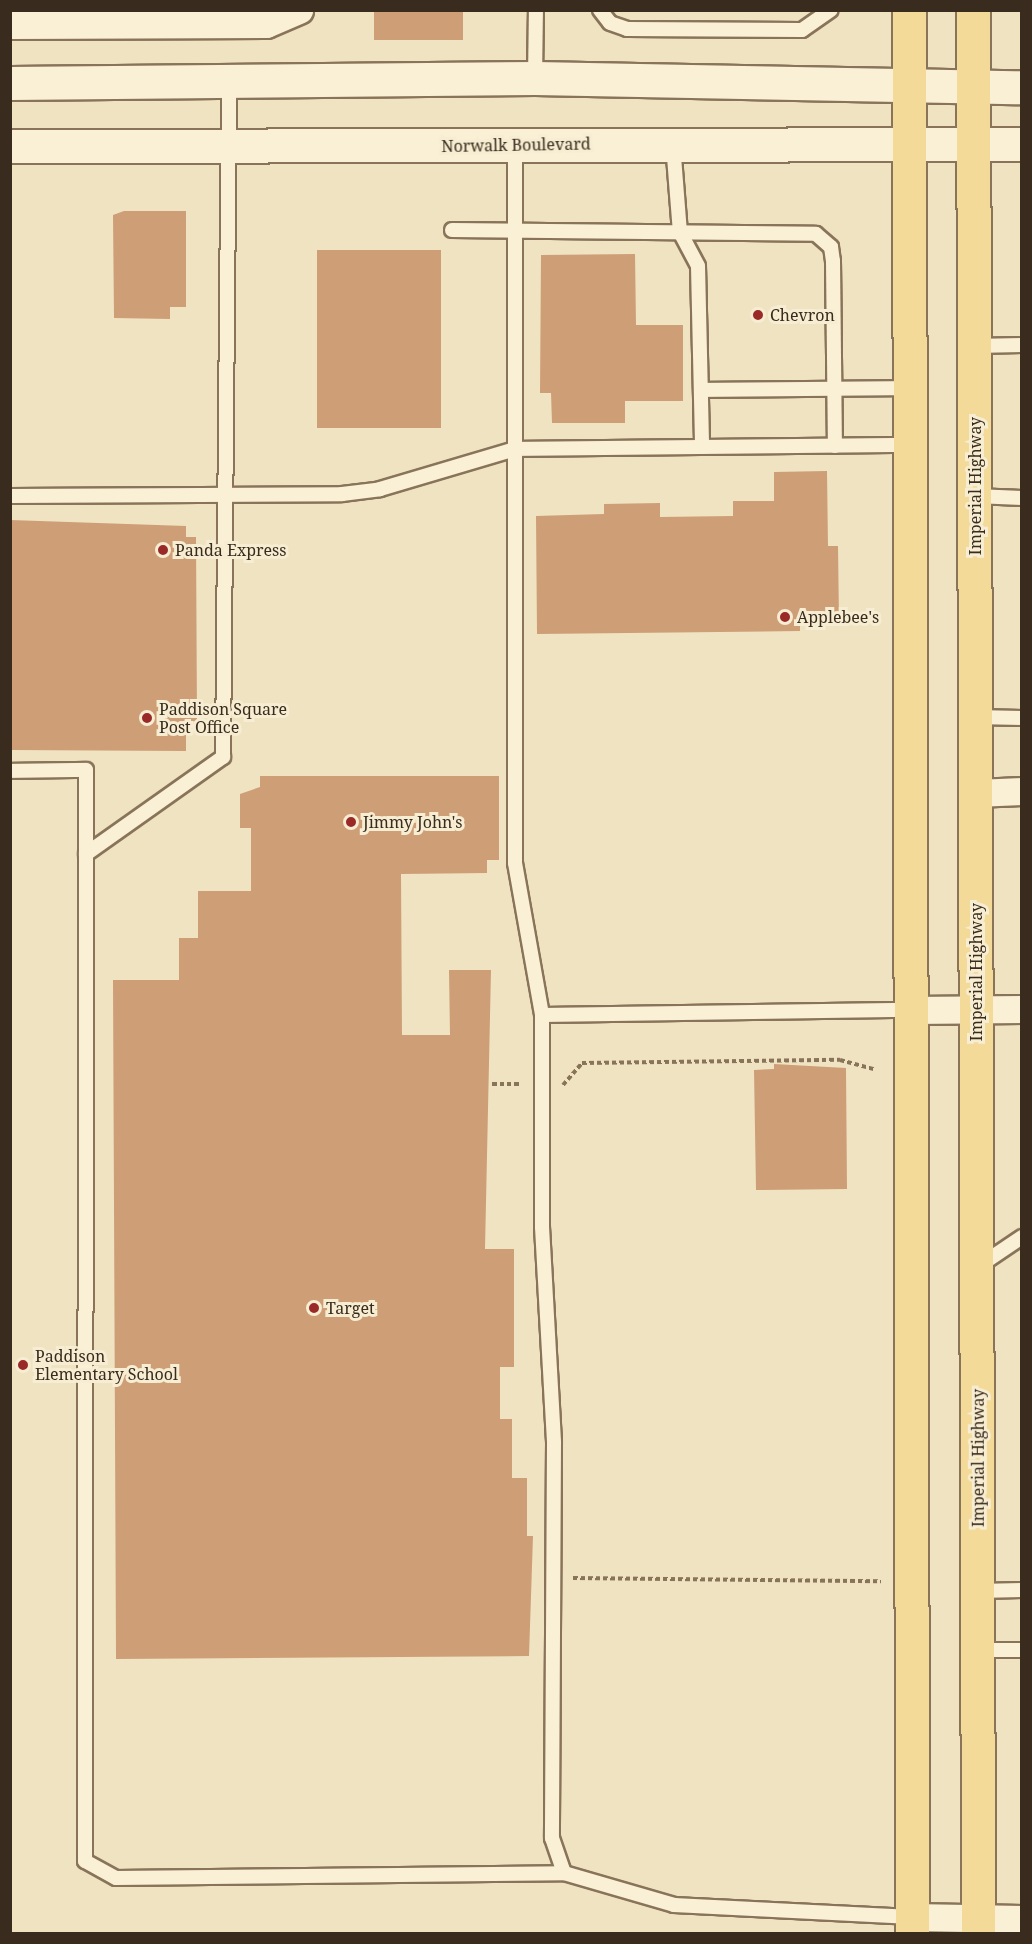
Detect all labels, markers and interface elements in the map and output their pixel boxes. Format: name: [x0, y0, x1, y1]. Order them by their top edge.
street label: Norwalk Boulevard: [441, 134, 591, 156]
place label: Chevron: [770, 305, 835, 325]
marker: Chevron: [751, 308, 765, 322]
street label: Imperial Highway: [965, 417, 985, 555]
place label: Panda Express: [175, 540, 287, 560]
marker: Panda Express: [156, 543, 170, 557]
place label: Applebee's: [797, 607, 879, 627]
marker: Applebee's: [778, 610, 792, 624]
place label: Paddison Square Post Office: [159, 699, 287, 737]
marker: Paddison Square Post Office: [140, 711, 154, 725]
place label: Jimmy John's: [363, 812, 462, 832]
marker: Jimmy John's: [344, 815, 358, 829]
street label: Imperial Highway: [966, 903, 986, 1041]
place label: Target: [326, 1298, 375, 1318]
marker: Target: [307, 1301, 321, 1315]
place label: Paddison Elementary School: [35, 1346, 178, 1384]
marker: Paddison Elementary School: [16, 1358, 30, 1372]
street label: Imperial Highway: [968, 1389, 988, 1527]

